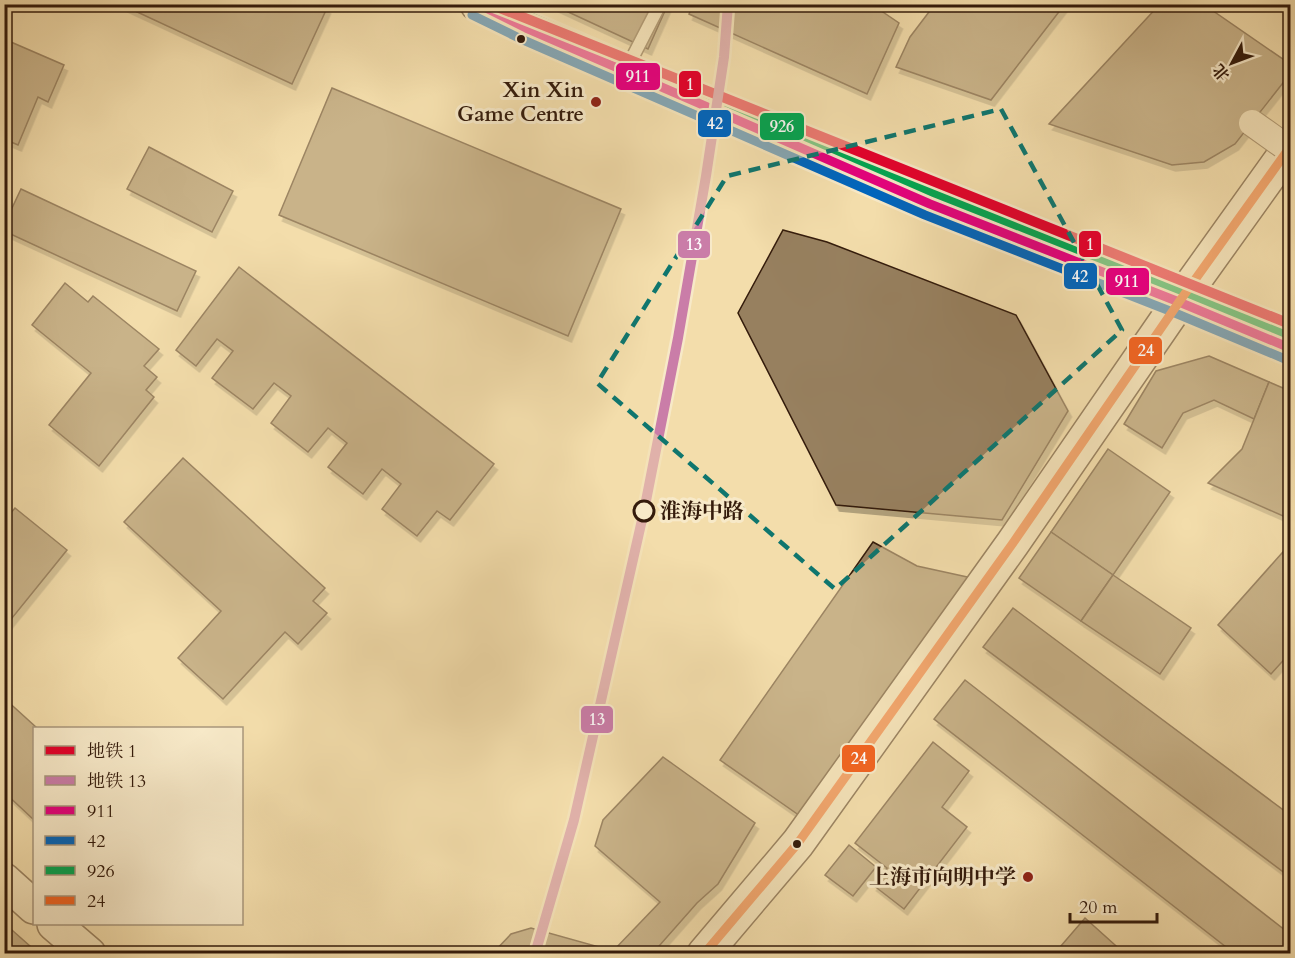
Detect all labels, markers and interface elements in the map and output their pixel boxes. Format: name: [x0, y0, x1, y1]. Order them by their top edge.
unlabelled marker: [515, 33, 527, 45]
north arrow: [1202, 33, 1262, 93]
text: 北: [1208, 59, 1235, 85]
line badge: 911: [615, 62, 661, 91]
text: 911: [626, 66, 650, 88]
line badge: 1: [678, 70, 702, 98]
text: 1: [686, 74, 694, 96]
place label: Xin Xin Game Centre: [457, 76, 585, 129]
marker: Xin Xin Game Centre: [589, 95, 603, 109]
line badge: 42: [697, 109, 732, 138]
line badge: 926: [759, 112, 805, 141]
text: 42: [707, 113, 723, 135]
text: 926: [770, 116, 794, 138]
line badge: 13: [677, 230, 711, 259]
line badge: 1: [1078, 230, 1102, 258]
text: 13: [686, 234, 702, 256]
text: 1: [1086, 234, 1094, 256]
line badge: 42: [1063, 262, 1098, 290]
text: 42: [1072, 266, 1088, 288]
line badge: 911: [1105, 267, 1150, 296]
text: 911: [1115, 271, 1139, 293]
line badge: 24: [1128, 336, 1163, 365]
text: 24: [1138, 340, 1154, 362]
place label: 淮海中路: [660, 497, 744, 526]
marker: 淮海中路: [633, 500, 655, 522]
line badge: 13: [580, 705, 614, 734]
text: 13: [589, 709, 605, 731]
legend: [33, 727, 243, 925]
text: 地铁 1: [87, 739, 137, 764]
line badge: 24: [841, 744, 876, 773]
text: 24: [851, 748, 867, 770]
text: 地铁 13: [87, 769, 146, 794]
text: 911: [87, 799, 115, 824]
text: 42: [87, 829, 105, 854]
unlabelled marker: [791, 838, 803, 850]
text: 926: [87, 859, 115, 884]
place label: 上海市向明中学: [869, 863, 1016, 892]
marker: 上海市向明中学: [1021, 870, 1035, 884]
scale bar: [1070, 886, 1157, 924]
text: 24: [87, 889, 105, 914]
text: 20 m: [1079, 895, 1118, 920]

